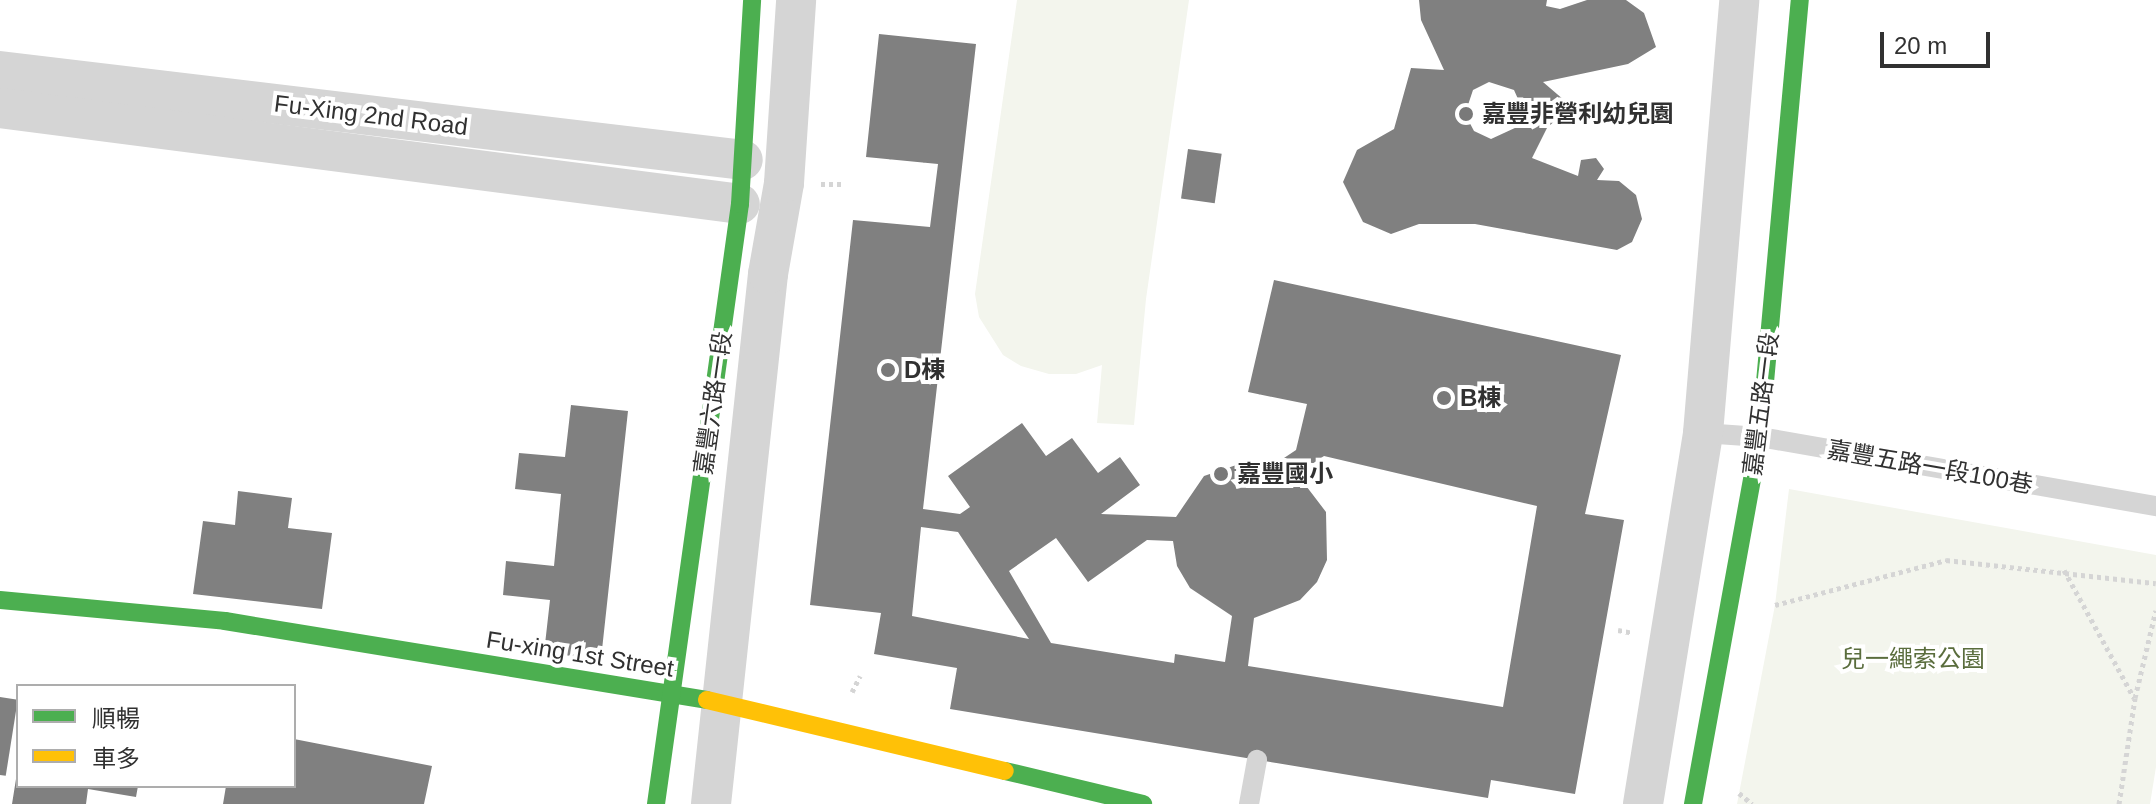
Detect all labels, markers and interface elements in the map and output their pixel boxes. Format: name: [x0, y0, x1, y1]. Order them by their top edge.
scale bar: [1884, 16, 1994, 66]
text: 20 m: [1894, 32, 1947, 59]
street label: Fu-Xing 2nd Road: [273, 89, 469, 141]
place label: 嘉豐非營利幼兒園: [1482, 100, 1674, 128]
marker: 嘉豐非營利幼兒園: [1457, 105, 1475, 123]
street label: 嘉豐六路一段: [689, 330, 737, 476]
street label: 嘉豐五路一段: [1738, 331, 1784, 477]
place label: D棟: [904, 356, 945, 384]
marker: D棟: [879, 361, 897, 379]
place label: B棟: [1460, 384, 1501, 412]
marker: B棟: [1435, 389, 1453, 407]
street label: 嘉豐五路一段100巷: [1825, 435, 2035, 499]
place label: 嘉豐國小: [1237, 460, 1333, 488]
marker: 嘉豐國小: [1212, 465, 1230, 483]
street label: Fu-xing 1st Street: [484, 625, 676, 683]
park label: 兒一繩索公園: [1841, 645, 1985, 673]
legend: [16, 684, 296, 788]
text: 順暢: [92, 705, 140, 732]
text: 車多: [92, 745, 140, 772]

